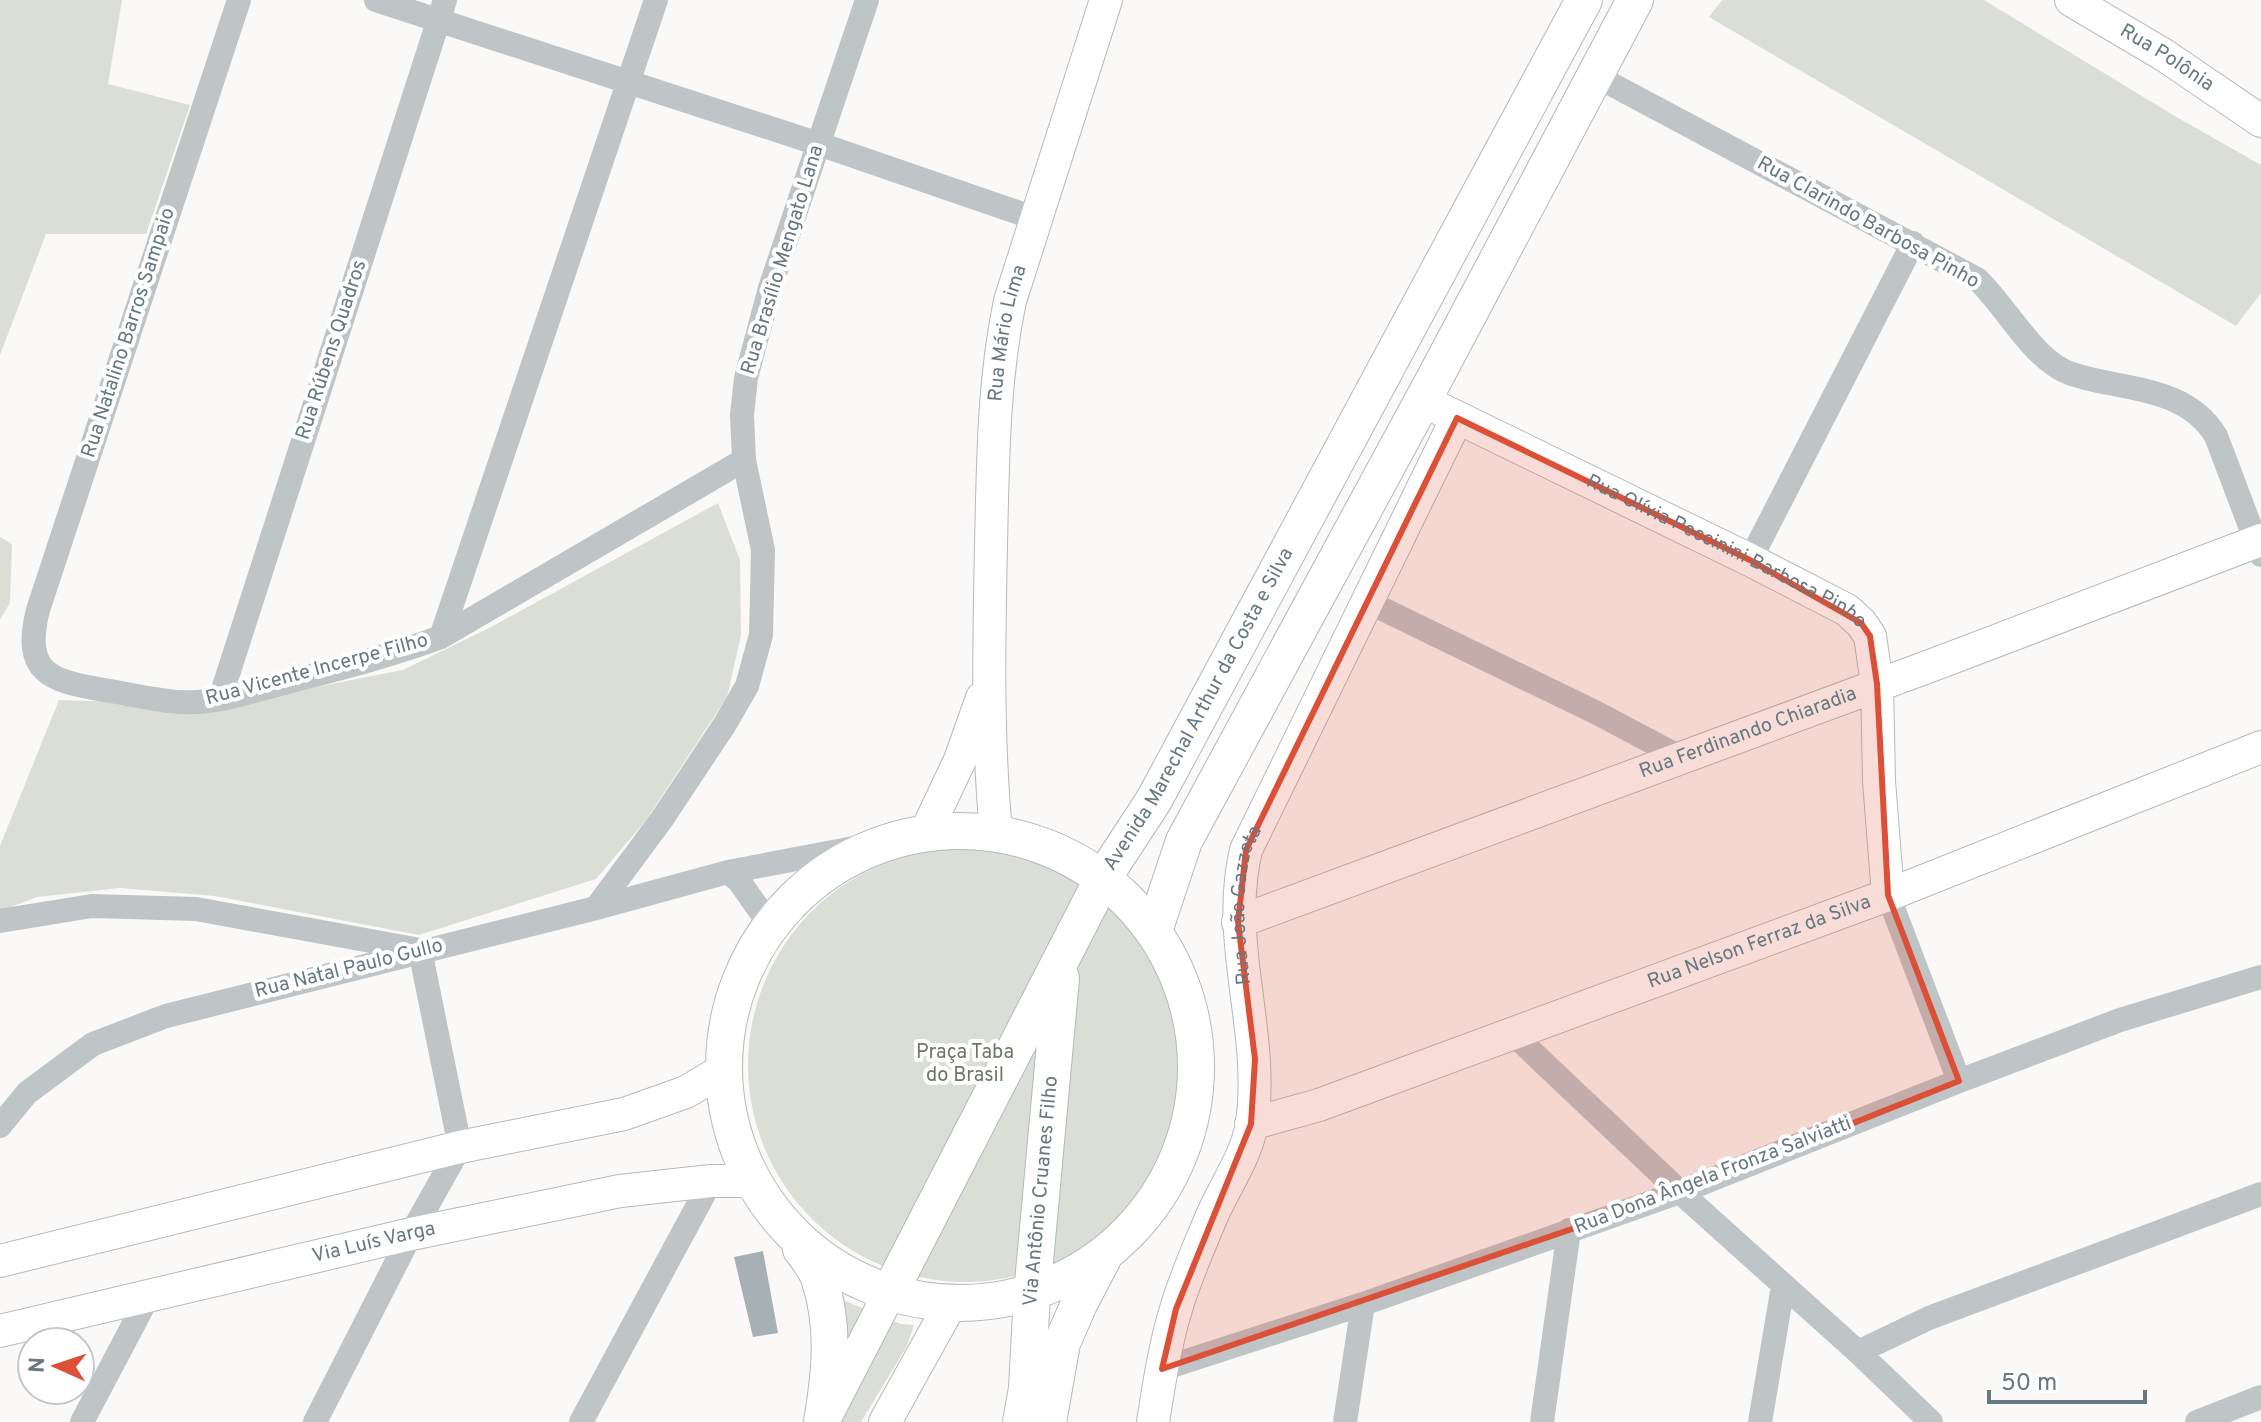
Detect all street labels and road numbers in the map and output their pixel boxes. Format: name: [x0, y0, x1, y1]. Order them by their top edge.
street label: Rua Polônia: [2115, 19, 2219, 98]
street label: Rua Brasílio Mengato Lana: [736, 142, 830, 378]
street label: Rua Clarindo Barbosa Pinho: [1752, 151, 1984, 295]
street label: Rua Natalino Barros Sampaio: [76, 205, 182, 461]
street label: Rua Rúbens Quadros: [291, 257, 373, 443]
street label: Rua Mário Lima: [983, 262, 1034, 403]
street label: Rua Olívia Peccinini Barbosa Pinho: [1581, 469, 1872, 634]
street label: Avenida Marechal Arthur da Costa e Silva: [1098, 543, 1300, 876]
street label: Rua Vicente Incerpe Filho: [203, 628, 431, 712]
street label: Rua Ferdinando Chiaradia: [1636, 681, 1861, 785]
street label: Rua João Gazzeta: [1226, 822, 1269, 987]
street label: Rua Nelson Ferraz da Silva: [1644, 889, 1875, 996]
street label: Rua Natal Paulo Gullo: [252, 933, 446, 1005]
street label: Via Antônio Cruanes Filho: [1018, 1075, 1065, 1307]
street label: Rua Dona Ângela Fronza Salviatti: [1570, 1109, 1855, 1241]
street label: Via Luís Varga: [309, 1216, 438, 1270]

